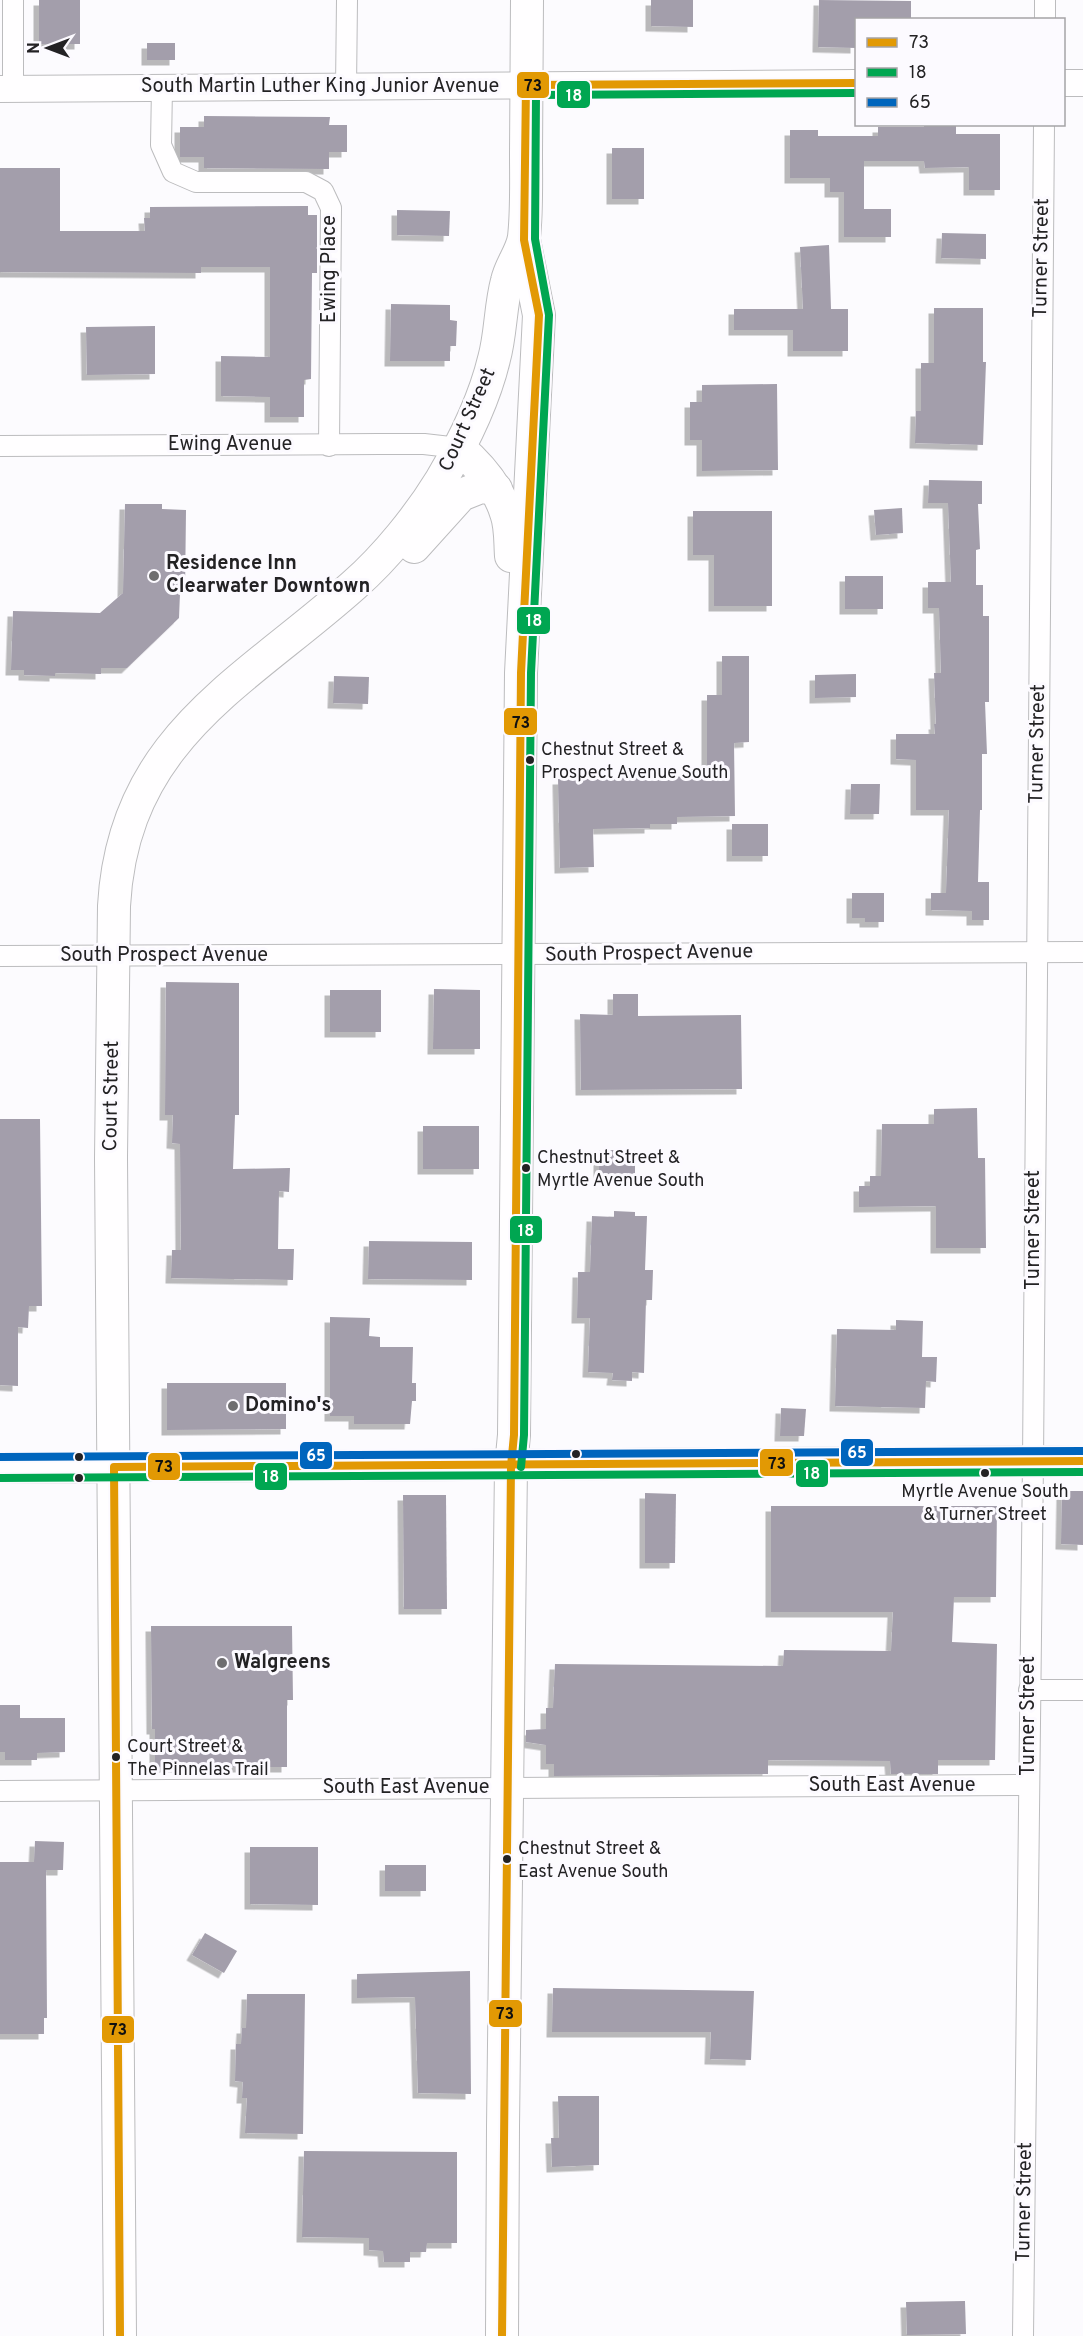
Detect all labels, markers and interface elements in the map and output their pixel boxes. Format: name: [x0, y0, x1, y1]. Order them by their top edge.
north arrow: [18, 18, 78, 78]
legend: [855, 18, 1065, 126]
text: 73: [909, 32, 929, 55]
text: N: [25, 42, 45, 54]
text: 18: [909, 62, 927, 85]
line badge: 73: [516, 71, 550, 99]
street label: South Martin Luther King Junior Avenue: [141, 74, 499, 100]
text: 73: [524, 77, 542, 97]
line badge: 18: [556, 80, 591, 109]
text: 18: [566, 87, 582, 107]
text: 65: [909, 92, 931, 115]
street label: Turner Street: [1028, 198, 1056, 318]
street label: Ewing Place: [317, 215, 343, 323]
street label: Court Street: [434, 364, 502, 476]
street label: Ewing Avenue: [168, 432, 292, 458]
place label: Residence Inn Clearwater Downtown: [166, 551, 370, 600]
marker: Residence Inn Clearwater Downtown: [147, 569, 161, 583]
line badge: 18: [516, 606, 551, 635]
text: 18: [526, 612, 542, 632]
street label: Turner Street: [1024, 684, 1052, 804]
line badge: 73: [503, 707, 538, 736]
text: 73: [512, 714, 530, 734]
place label: Chestnut Street & Prospect Avenue South: [541, 739, 728, 785]
marker: Chestnut Street & Prospect Avenue South: [524, 754, 536, 766]
street label: South Prospect Avenue: [545, 939, 753, 969]
street label: South Prospect Avenue: [60, 943, 268, 969]
street label: Court Street: [98, 1040, 126, 1152]
place label: Chestnut Street & Myrtle Avenue South: [537, 1147, 704, 1193]
marker: Chestnut Street & Myrtle Avenue South: [520, 1162, 532, 1174]
street label: Turner Street: [1021, 1170, 1047, 1290]
line badge: 18: [509, 1215, 543, 1244]
text: 18: [518, 1222, 534, 1242]
place label: Domino's: [245, 1393, 331, 1419]
marker: Domino's: [226, 1399, 240, 1413]
line badge: 65: [840, 1438, 874, 1467]
line badge: 65: [299, 1441, 333, 1470]
text: 65: [847, 1444, 867, 1464]
text: 65: [306, 1447, 326, 1467]
unlabelled marker: [570, 1448, 582, 1460]
line badge: 73: [759, 1448, 794, 1477]
unlabelled marker: [73, 1451, 85, 1463]
line badge: 73: [147, 1452, 181, 1481]
text: 73: [768, 1455, 786, 1475]
text: 73: [155, 1458, 173, 1478]
line badge: 18: [795, 1459, 829, 1488]
line badge: 18: [254, 1462, 288, 1491]
text: 18: [804, 1465, 820, 1485]
marker: Myrtle Avenue South & Turner Street: [979, 1467, 991, 1479]
text: 18: [263, 1468, 279, 1488]
unlabelled marker: [73, 1472, 85, 1484]
place label: Myrtle Avenue South & Turner Street: [901, 1481, 1069, 1527]
place label: Walgreens: [234, 1650, 331, 1676]
marker: Walgreens: [215, 1656, 229, 1670]
street label: Turner Street: [1016, 1656, 1042, 1776]
place label: Court Street & The Pinnelas Trail: [127, 1736, 269, 1782]
marker: Court Street & The Pinnelas Trail: [110, 1751, 122, 1763]
street label: South East Avenue: [808, 1773, 976, 1799]
street label: South East Avenue: [322, 1775, 490, 1801]
place label: Chestnut Street & East Avenue South: [518, 1838, 668, 1884]
marker: Chestnut Street & East Avenue South: [501, 1853, 513, 1865]
line badge: 73: [488, 1999, 523, 2028]
text: 73: [496, 2005, 514, 2025]
line badge: 73: [101, 2015, 135, 2044]
text: 73: [109, 2021, 127, 2041]
street label: Turner Street: [1011, 2142, 1039, 2262]

